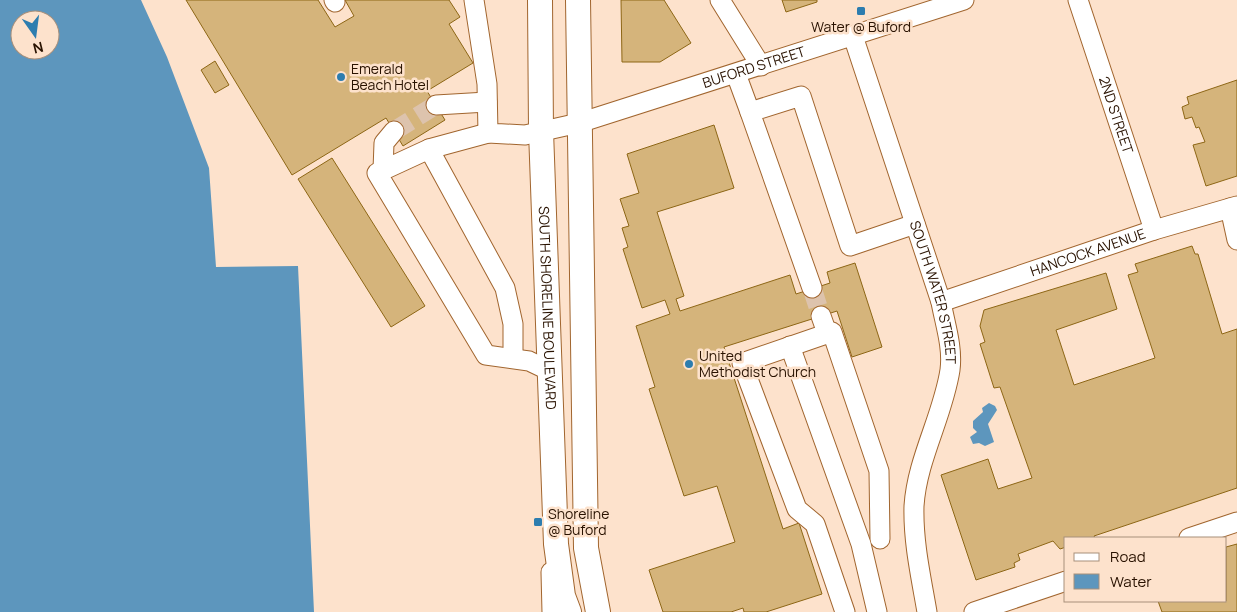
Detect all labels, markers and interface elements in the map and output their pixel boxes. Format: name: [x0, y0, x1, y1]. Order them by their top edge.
marker: Water @ Buford: [855, 5, 867, 17]
north arrow: [10, 10, 60, 60]
place label: Water @ Buford: [811, 17, 911, 36]
text: N: [31, 38, 45, 59]
street label: BUFORD STREET: [700, 41, 808, 92]
place label: Emerald Beach Hotel: [351, 59, 429, 94]
marker: Emerald Beach Hotel: [335, 71, 347, 83]
street label: 2ND STREET: [1095, 74, 1138, 156]
street label: SOUTH SHORELINE BOULEVARD: [535, 206, 561, 410]
street label: SOUTH WATER STREET: [906, 218, 961, 364]
street label: HANCOCK AVENUE: [1027, 224, 1148, 280]
place label: United Methodist Church: [699, 346, 816, 381]
marker: United Methodist Church: [683, 358, 695, 370]
place label: Shoreline @ Buford: [548, 504, 609, 539]
marker: Shoreline @ Buford: [532, 516, 544, 528]
legend: [1064, 537, 1227, 602]
text: Road: [1110, 546, 1146, 567]
text: Water: [1110, 571, 1152, 592]

